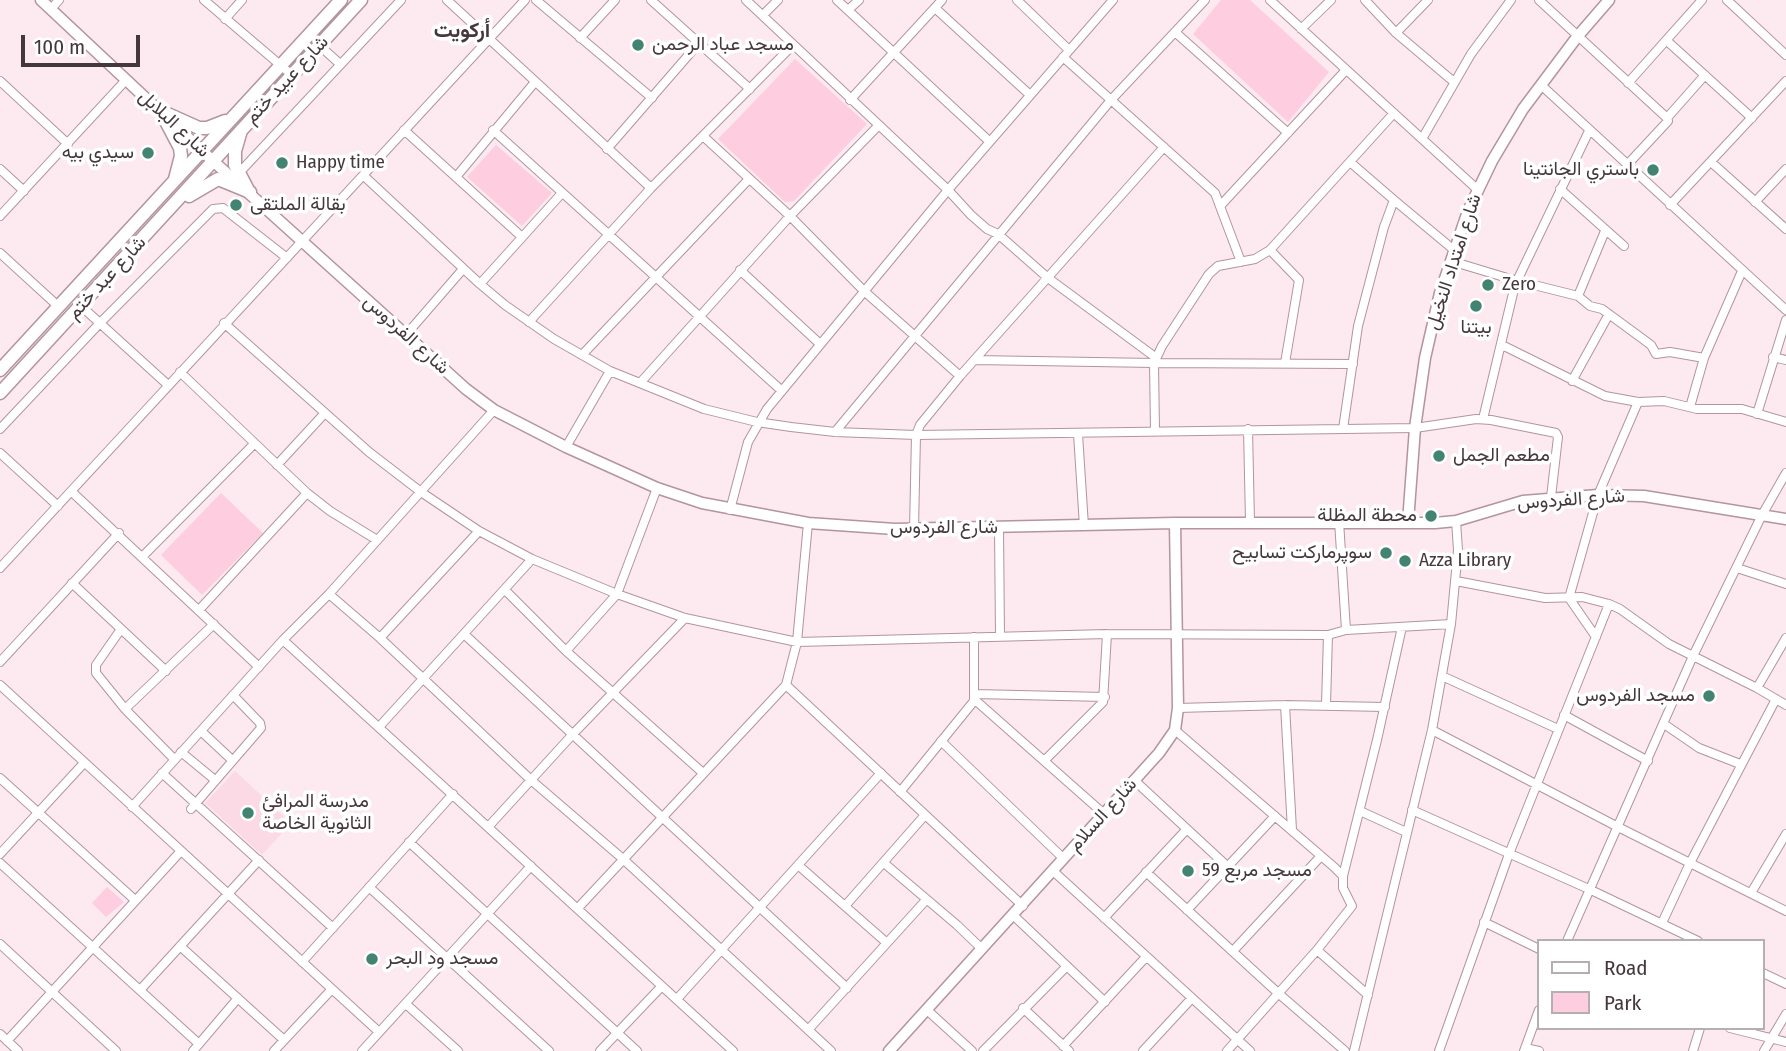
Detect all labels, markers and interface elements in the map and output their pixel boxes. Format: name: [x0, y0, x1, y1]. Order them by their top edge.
district label: أركويت: [434, 18, 490, 44]
scale bar: [24, 21, 144, 65]
street label: شارع عبيد ختم: [240, 31, 334, 129]
text: 100 m: [34, 34, 85, 60]
place label: مسجد عباد الرحمن: [652, 34, 794, 56]
marker: مسجد عباد الرحمن: [630, 37, 646, 53]
street label: شارع البلابل: [134, 85, 214, 163]
place label: سيدي بيه: [62, 142, 134, 164]
marker: سيدي بيه: [140, 145, 156, 161]
place label: Happy time: [296, 152, 385, 174]
marker: Happy time: [274, 155, 290, 171]
place label: باستري الجانتينا: [1523, 159, 1639, 181]
marker: باستري الجانتينا: [1645, 162, 1661, 178]
street label: شارع امتداد النخيل: [1421, 191, 1487, 333]
place label: بقالة الملتقى: [250, 194, 346, 216]
marker: بقالة الملتقى: [228, 197, 244, 213]
street label: شارع عبد ختم: [63, 232, 151, 324]
place label: Zero: [1502, 274, 1536, 296]
marker: Zero: [1480, 277, 1496, 293]
street label: شارع الفردوس: [358, 290, 454, 380]
marker: بيتنا: [1468, 298, 1484, 314]
place label: بيتنا: [1460, 317, 1492, 339]
place label: مطعم الجمل: [1453, 445, 1550, 467]
marker: مطعم الجمل: [1431, 448, 1447, 464]
street label: شارع الفردوس: [1516, 485, 1626, 515]
place label: محطة المظلة: [1317, 505, 1417, 527]
marker: محطة المظلة: [1423, 508, 1439, 524]
street label: شارع الفردوس: [890, 517, 998, 539]
place label: سوپرمارکت تسابيح: [1232, 542, 1372, 564]
marker: سوپرمارکت تسابيح: [1378, 545, 1394, 561]
place label: Azza Library: [1419, 550, 1511, 572]
marker: Azza Library: [1397, 553, 1413, 569]
place label: مسجد الفردوس: [1576, 685, 1695, 707]
marker: مسجد الفردوس: [1701, 688, 1717, 704]
street label: شارع السلام: [1064, 773, 1142, 857]
place label: مدرسة المرافئ الثانوية الخاصة: [262, 791, 372, 835]
marker: مدرسة المرافئ الثانوية الخاصة: [240, 805, 256, 821]
place label: مسجد مربع 59: [1202, 860, 1312, 882]
marker: مسجد مربع 59: [1180, 863, 1196, 879]
legend: [1538, 939, 1765, 1030]
place label: مسجد ود البحر: [386, 948, 498, 970]
marker: مسجد ود البحر: [364, 951, 380, 967]
text: Road: [1604, 955, 1648, 981]
text: Park: [1604, 990, 1641, 1016]

